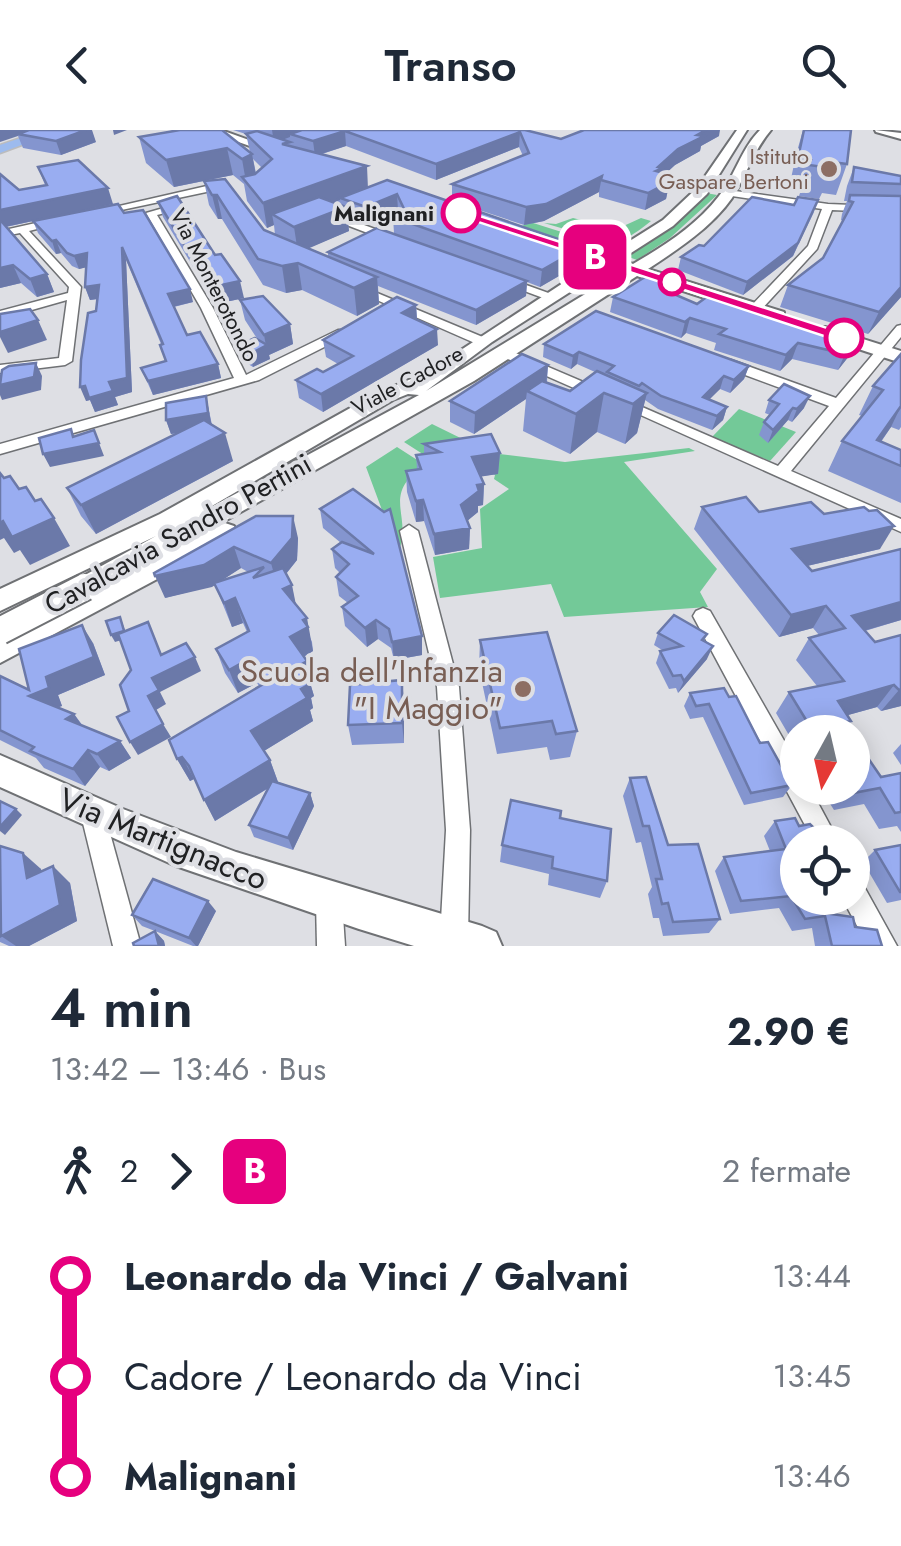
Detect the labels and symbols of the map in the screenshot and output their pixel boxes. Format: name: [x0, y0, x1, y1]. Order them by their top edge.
place label: Istituto Gaspare Bertoni: [659, 140, 809, 197]
marker: Istituto Gaspare Bertoni: [818, 158, 840, 180]
marker: Malignani: [442, 194, 480, 232]
place label: Malignani: [334, 197, 434, 229]
street label: Via Monterotondo: [163, 203, 267, 367]
line badge: B: [562, 224, 628, 290]
unlabelled marker: [659, 269, 685, 295]
unlabelled marker: [825, 319, 863, 357]
street label: Viale Cadore: [345, 337, 469, 423]
street label: Cavalcavia Sandro Pertini: [37, 443, 319, 625]
place label: Scuola dell'Infanzia "I Maggio": [241, 648, 503, 731]
marker: Scuola dell'Infanzia "I Maggio": [512, 678, 534, 700]
north arrow: [780, 715, 870, 805]
street label: Via Martignacco: [52, 776, 274, 902]

